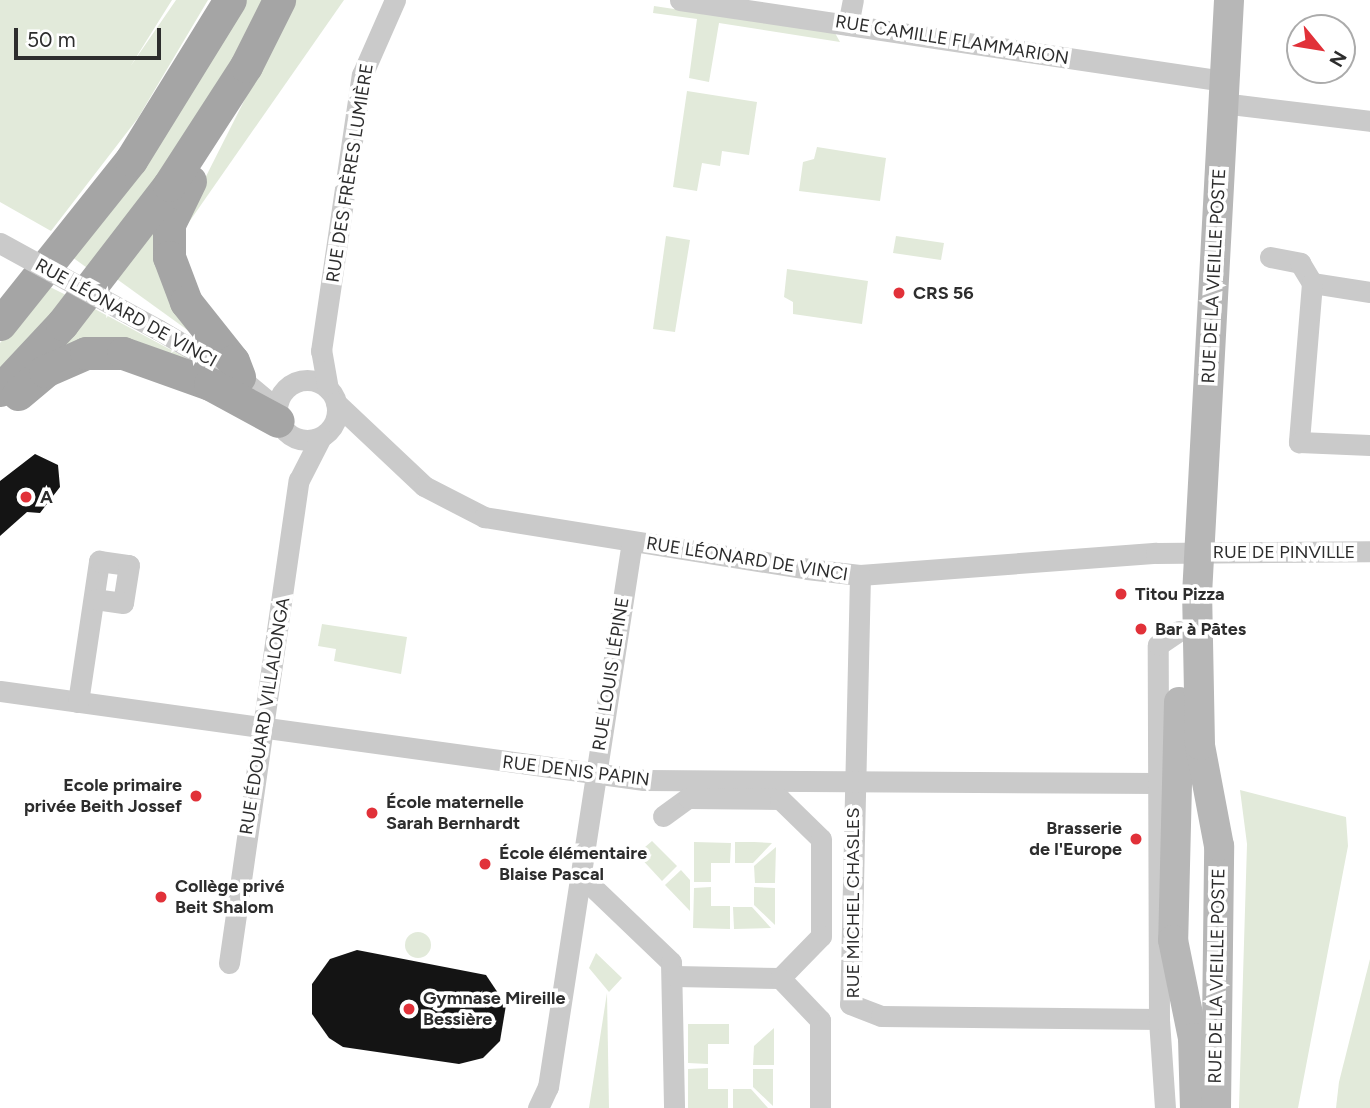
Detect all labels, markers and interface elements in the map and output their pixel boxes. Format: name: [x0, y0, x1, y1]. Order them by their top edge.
street label: RUE CAMILLE FLAMMARION: [834, 11, 1070, 69]
scale bar: [18, 14, 164, 58]
north arrow: [1286, 14, 1356, 84]
text: 50 m: [27, 27, 76, 52]
text: N: [1324, 47, 1352, 71]
street label: RUE DES FRÈRES LUMIÈRE: [322, 62, 378, 284]
street label: RUE DE LA VIEILLE POSTE: [1198, 168, 1230, 384]
street label: RUE LÉONARD DE VINCI: [32, 254, 220, 372]
place label: CRS 56: [913, 282, 974, 304]
marker: CRS 56: [891, 285, 907, 301]
place label: A: [40, 486, 53, 508]
marker: A: [18, 489, 34, 505]
street label: RUE LÉONARD DE VINCI: [645, 532, 849, 586]
street label: RUE DE PINVILLE: [1213, 541, 1355, 563]
place label: Titou Pizza: [1135, 583, 1225, 605]
marker: Titou Pizza: [1113, 586, 1129, 602]
street label: RUE ÉDOUARD VILLALONGA: [236, 596, 294, 836]
street label: RUE LOUIS LÉPINE: [588, 596, 634, 752]
place label: Bar à Pâtes: [1155, 618, 1246, 640]
marker: Bar à Pâtes: [1133, 621, 1149, 637]
street label: RUE DENIS PAPIN: [501, 751, 651, 791]
place label: Ecole primaire privée Beith Jossef: [24, 775, 182, 818]
marker: Ecole primaire privée Beith Jossef: [188, 788, 204, 804]
place label: École maternelle Sarah Bernhardt: [386, 792, 524, 834]
marker: École maternelle Sarah Bernhardt: [364, 805, 380, 821]
street label: RUE MICHEL CHASLES: [842, 808, 864, 998]
place label: Brasserie de l'Europe: [1029, 818, 1122, 860]
marker: Brasserie de l'Europe: [1128, 831, 1144, 847]
place label: École élémentaire Blaise Pascal: [499, 843, 647, 886]
marker: École élémentaire Blaise Pascal: [477, 856, 493, 872]
street label: RUE DE LA VIEILLE POSTE: [1204, 868, 1230, 1084]
place label: Collège privé Beit Shalom: [175, 876, 285, 918]
marker: Collège privé Beit Shalom: [153, 889, 169, 905]
place label: Gymnase Mireille Bessière: [423, 988, 565, 1030]
marker: Gymnase Mireille Bessière: [401, 1001, 417, 1017]

